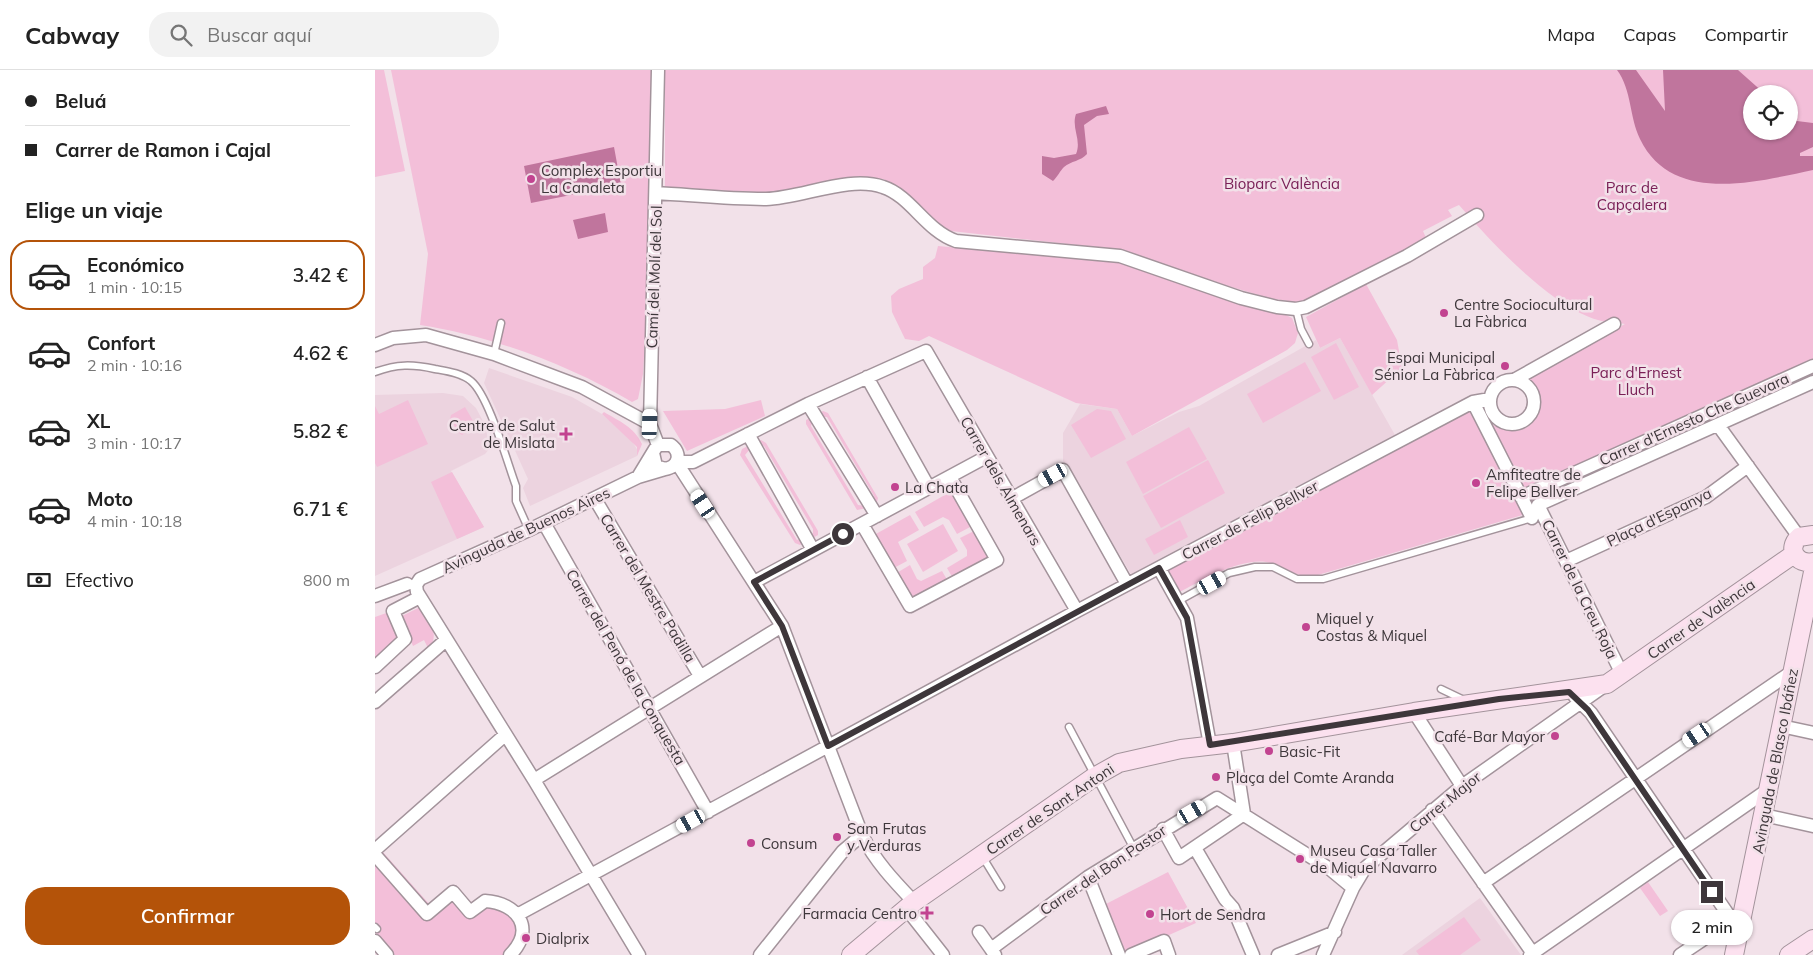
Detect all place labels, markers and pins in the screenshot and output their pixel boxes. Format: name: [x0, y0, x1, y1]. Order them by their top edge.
place label: Complex Esportiu La Canaleta: [541, 161, 662, 197]
marker: Complex Esportiu La Canaleta: [525, 173, 537, 185]
place label: Centre Sociocultural La Fàbrica: [1454, 295, 1592, 331]
marker: Centre Sociocultural La Fàbrica: [1438, 307, 1450, 319]
place label: Espai Municipal Sénior La Fàbrica: [1374, 348, 1495, 384]
marker: Espai Municipal Sénior La Fàbrica: [1499, 360, 1511, 372]
place label: Centre de Salut de Mislata: [449, 416, 555, 452]
marker: Centre de Salut de Mislata: [559, 427, 573, 441]
place label: Amfiteatre de Felipe Bellver: [1486, 465, 1581, 501]
marker: Amfiteatre de Felipe Bellver: [1470, 477, 1482, 489]
place label: La Chata: [905, 478, 968, 497]
marker: La Chata: [889, 481, 901, 493]
place label: Miquel y Costas & Miquel: [1316, 609, 1427, 645]
marker: Miquel y Costas & Miquel: [1300, 621, 1312, 633]
place label: Café-Bar Mayor: [1434, 727, 1546, 746]
marker: Café-Bar Mayor: [1549, 730, 1561, 742]
place label: Basic-Fit: [1279, 742, 1340, 761]
marker: Basic-Fit: [1263, 745, 1275, 757]
place label: Plaça del Comte Aranda: [1226, 768, 1394, 787]
marker: Plaça del Comte Aranda: [1210, 771, 1222, 783]
place label: Sam Frutas y Verduras: [847, 819, 927, 855]
marker: Sam Frutas y Verduras: [831, 831, 843, 843]
place label: Consum: [761, 834, 817, 853]
marker: Consum: [745, 837, 757, 849]
place label: Museu Casa Taller de Miquel Navarro: [1310, 841, 1437, 877]
marker: Museu Casa Taller de Miquel Navarro: [1294, 853, 1306, 865]
place label: Farmacia Centro: [802, 904, 917, 923]
place label: Hort de Sendra: [1160, 905, 1266, 924]
marker: Farmacia Centro: [921, 907, 933, 919]
marker: Hort de Sendra: [1144, 908, 1156, 920]
place label: Dialprix: [536, 929, 589, 948]
marker: Dialprix: [520, 932, 532, 944]

